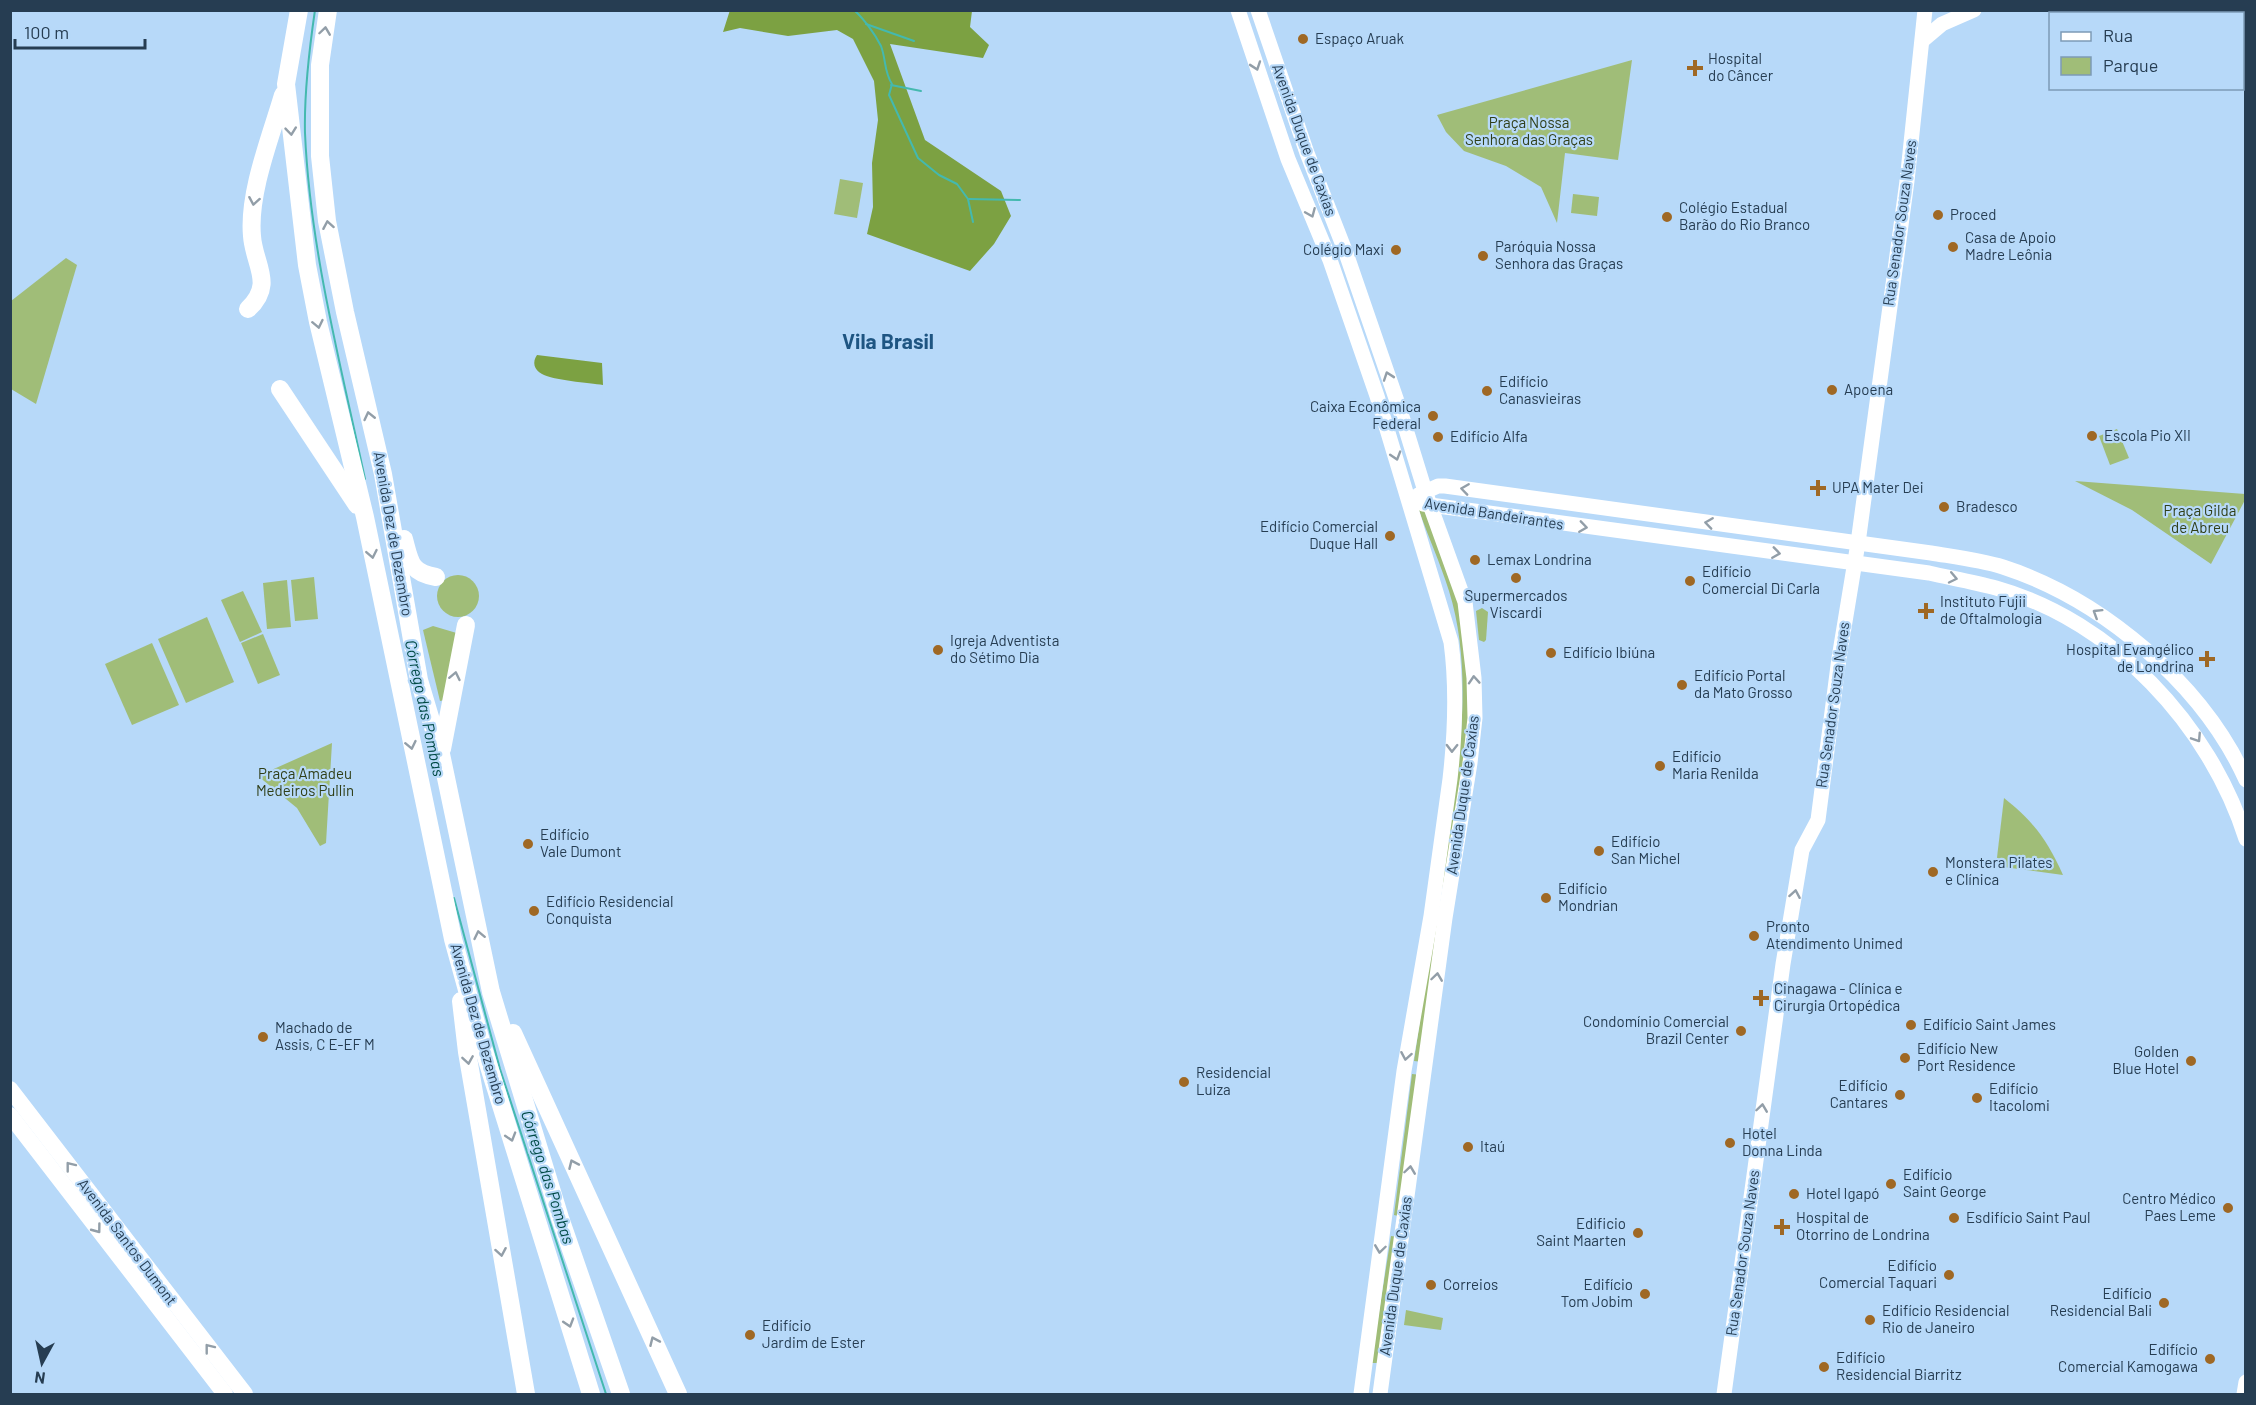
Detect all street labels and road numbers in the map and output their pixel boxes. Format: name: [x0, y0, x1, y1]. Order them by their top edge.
street label: Avenida Duque de Caxias: [1269, 61, 1341, 218]
street label: Rua Senador Souza Naves: [1878, 139, 1920, 307]
street label: Avenida Dez de Dezembro: [371, 450, 417, 617]
street label: Avenida Bandeirantes: [1423, 493, 1565, 533]
street label: Rua Senador Souza Naves: [1811, 621, 1853, 789]
street label: Avenida Duque de Caxias: [1442, 714, 1482, 876]
street label: Avenida Dez de Dezembro: [447, 941, 511, 1106]
street label: Rua Senador Souza Naves: [1721, 1169, 1763, 1337]
street label: Avenida Santos Dumont: [74, 1175, 181, 1308]
street label: Avenida Duque de Caxias: [1375, 1195, 1415, 1357]

